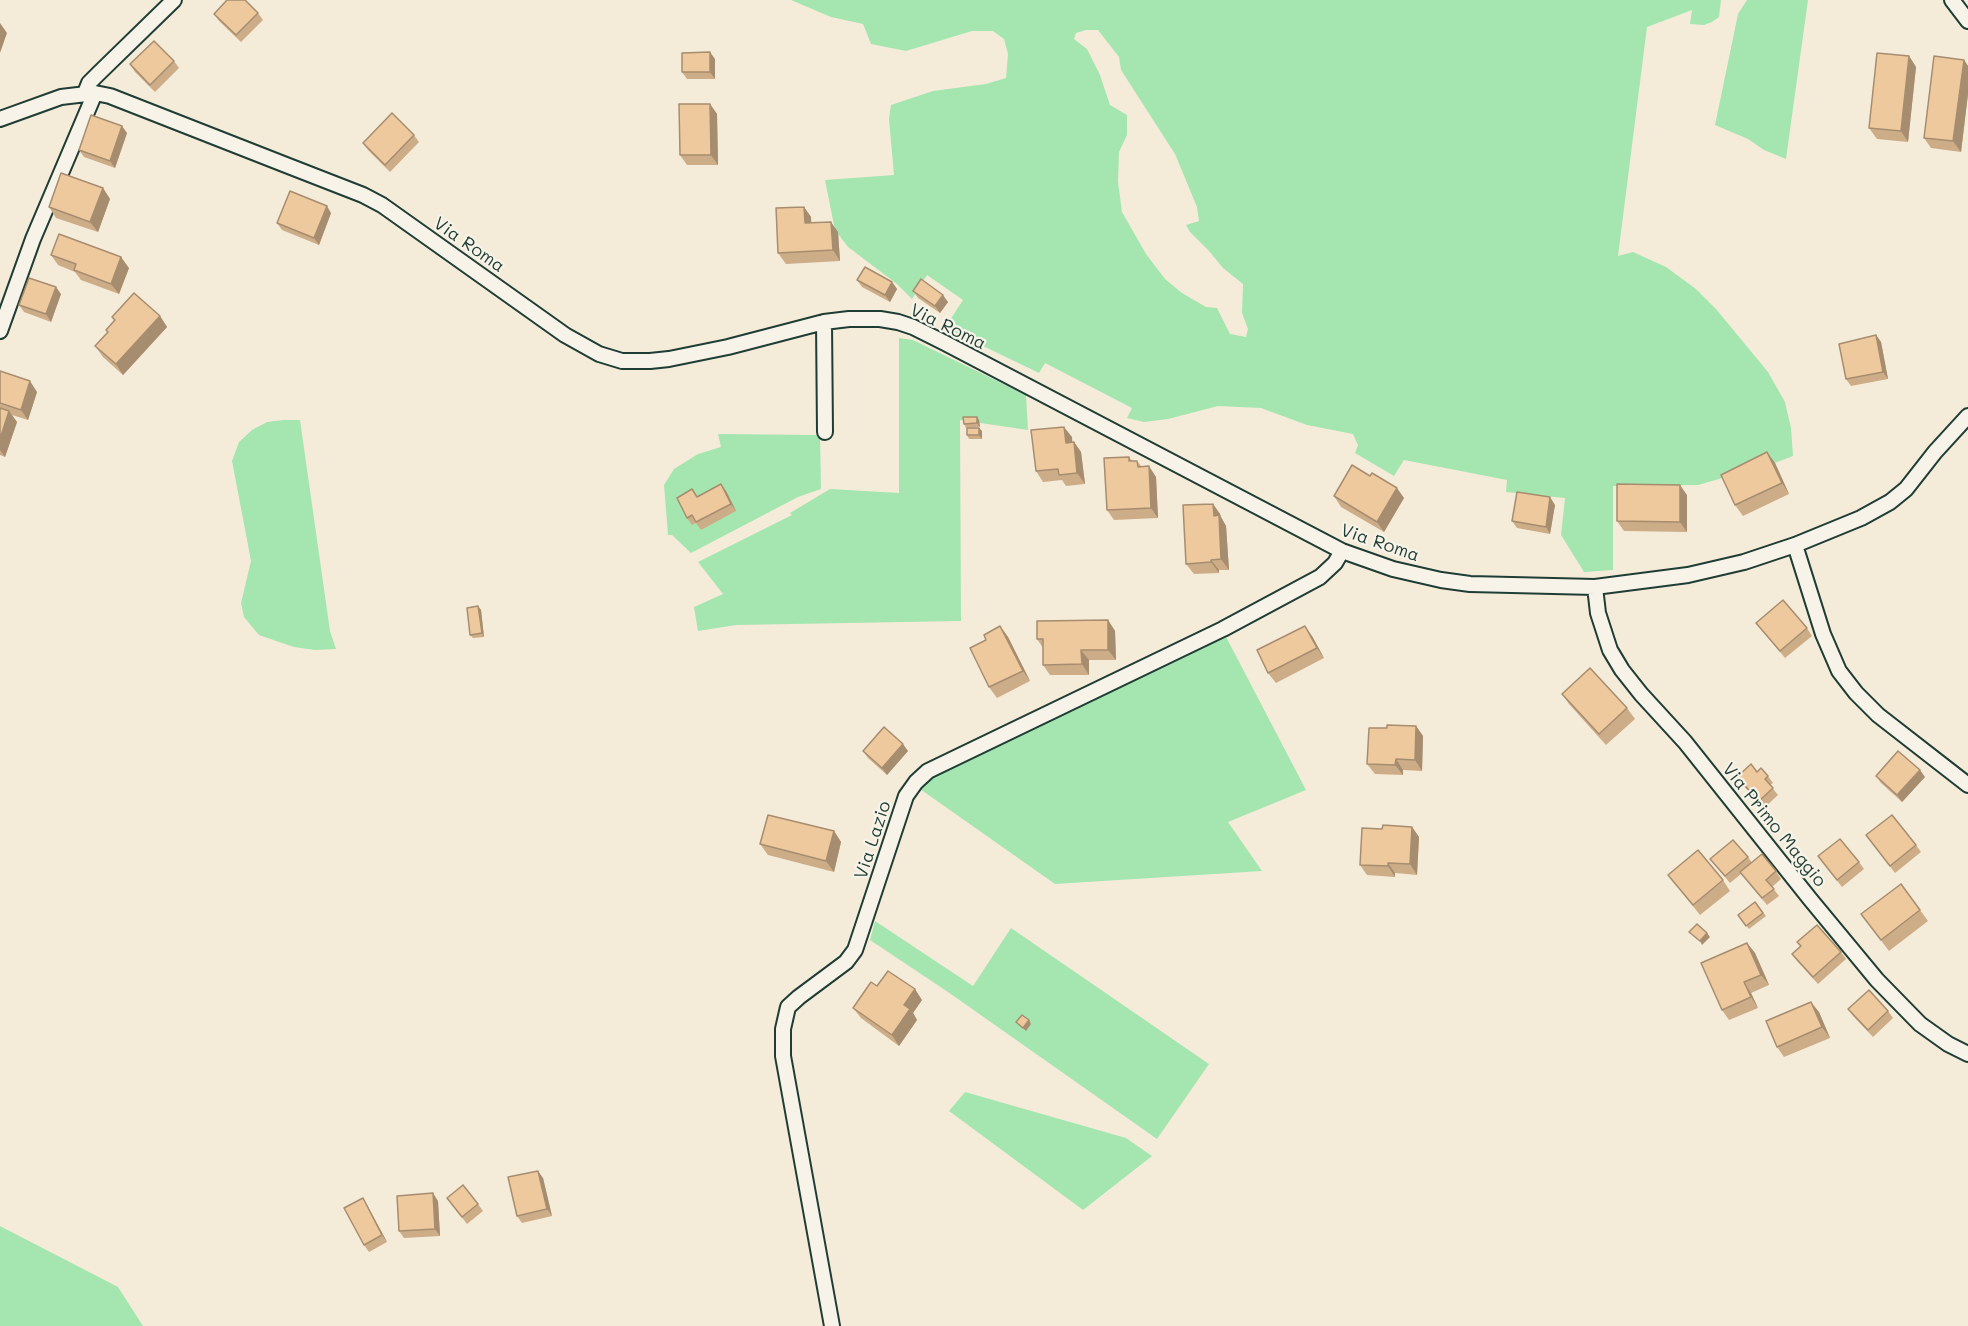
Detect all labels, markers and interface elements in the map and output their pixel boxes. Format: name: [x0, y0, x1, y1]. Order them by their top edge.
street label: Via Roma: [429, 213, 509, 277]
street label: Via Roma: [906, 299, 990, 355]
street label: Via Roma: [1338, 519, 1422, 567]
street label: Via Primo Maggio: [1717, 759, 1831, 891]
street label: Via Lazio: [850, 798, 896, 882]

